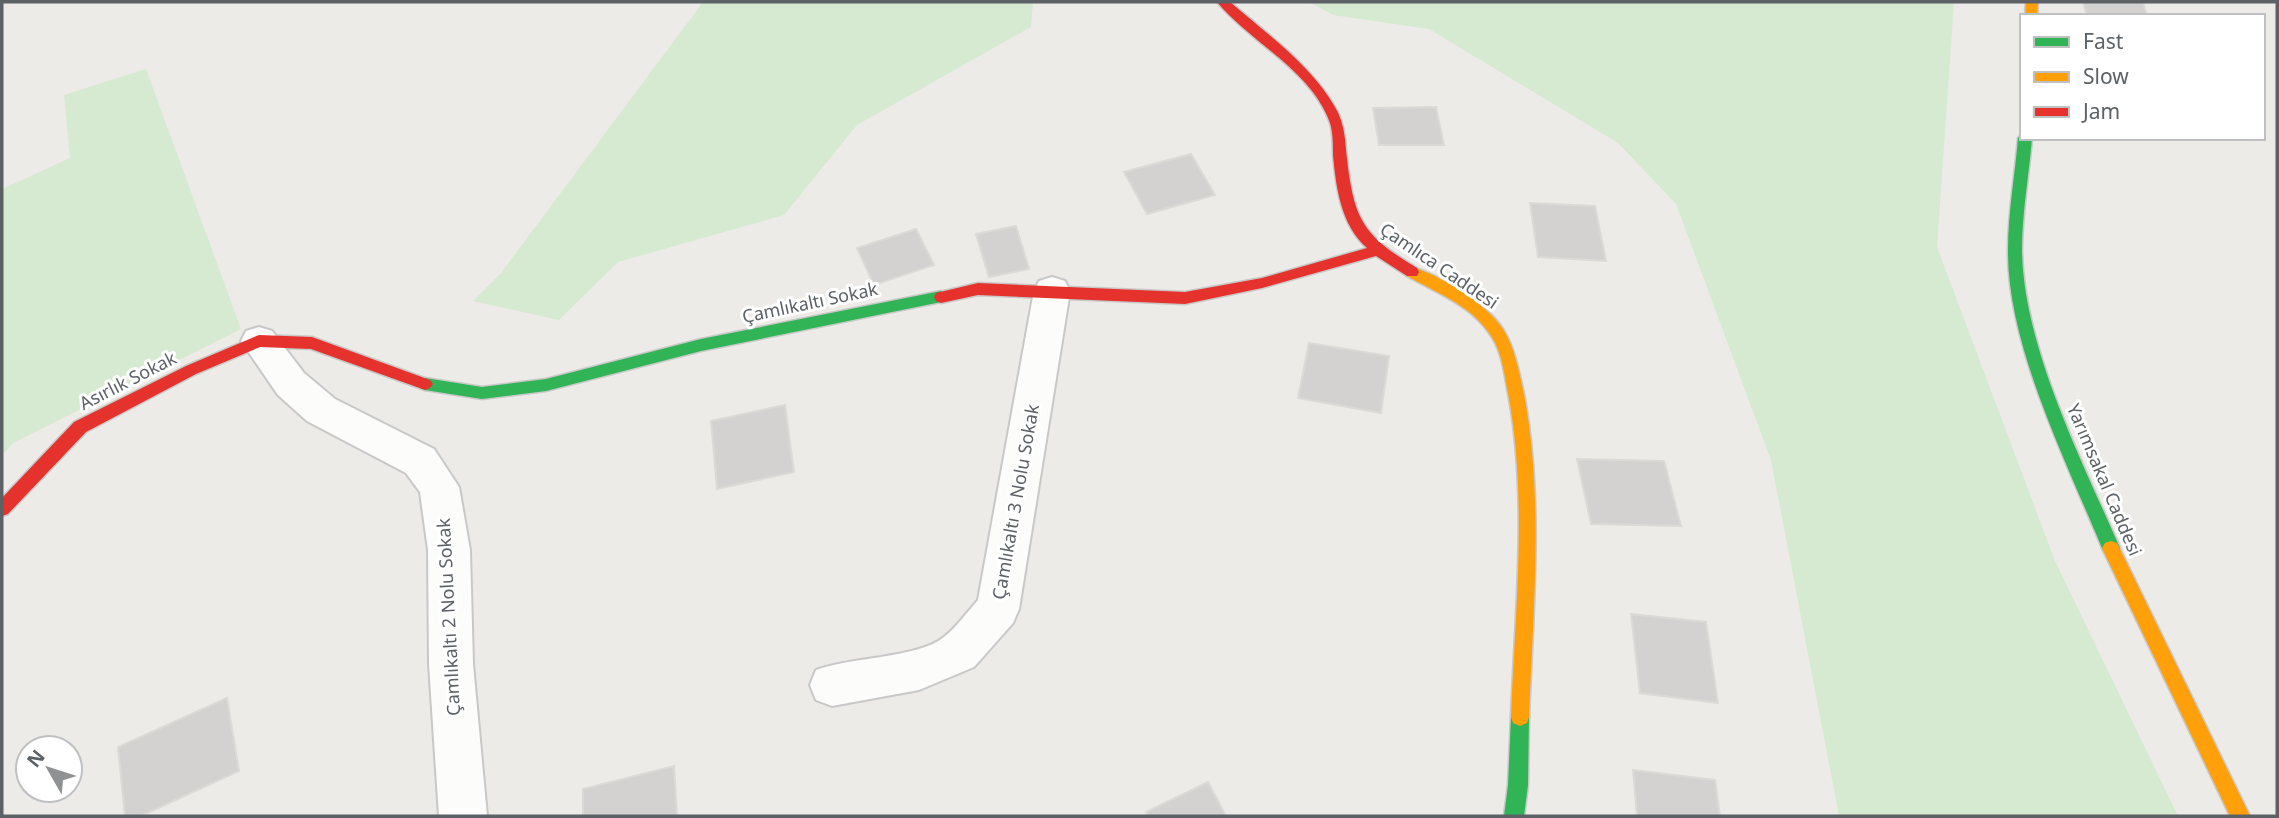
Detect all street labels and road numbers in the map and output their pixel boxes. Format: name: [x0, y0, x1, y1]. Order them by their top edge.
street label: Çamlıca Caddesi: [1376, 217, 1503, 314]
street label: Çamlıkaltı Sokak: [740, 276, 880, 328]
street label: Asırlık Sokak: [75, 345, 181, 415]
street label: Yarımsakal Caddesi: [2062, 400, 2148, 559]
street label: Çamlıkaltı 3 Nolu Sokak: [986, 402, 1044, 601]
street label: Çamlıkaltı 2 Nolu Sokak: [431, 517, 465, 716]

